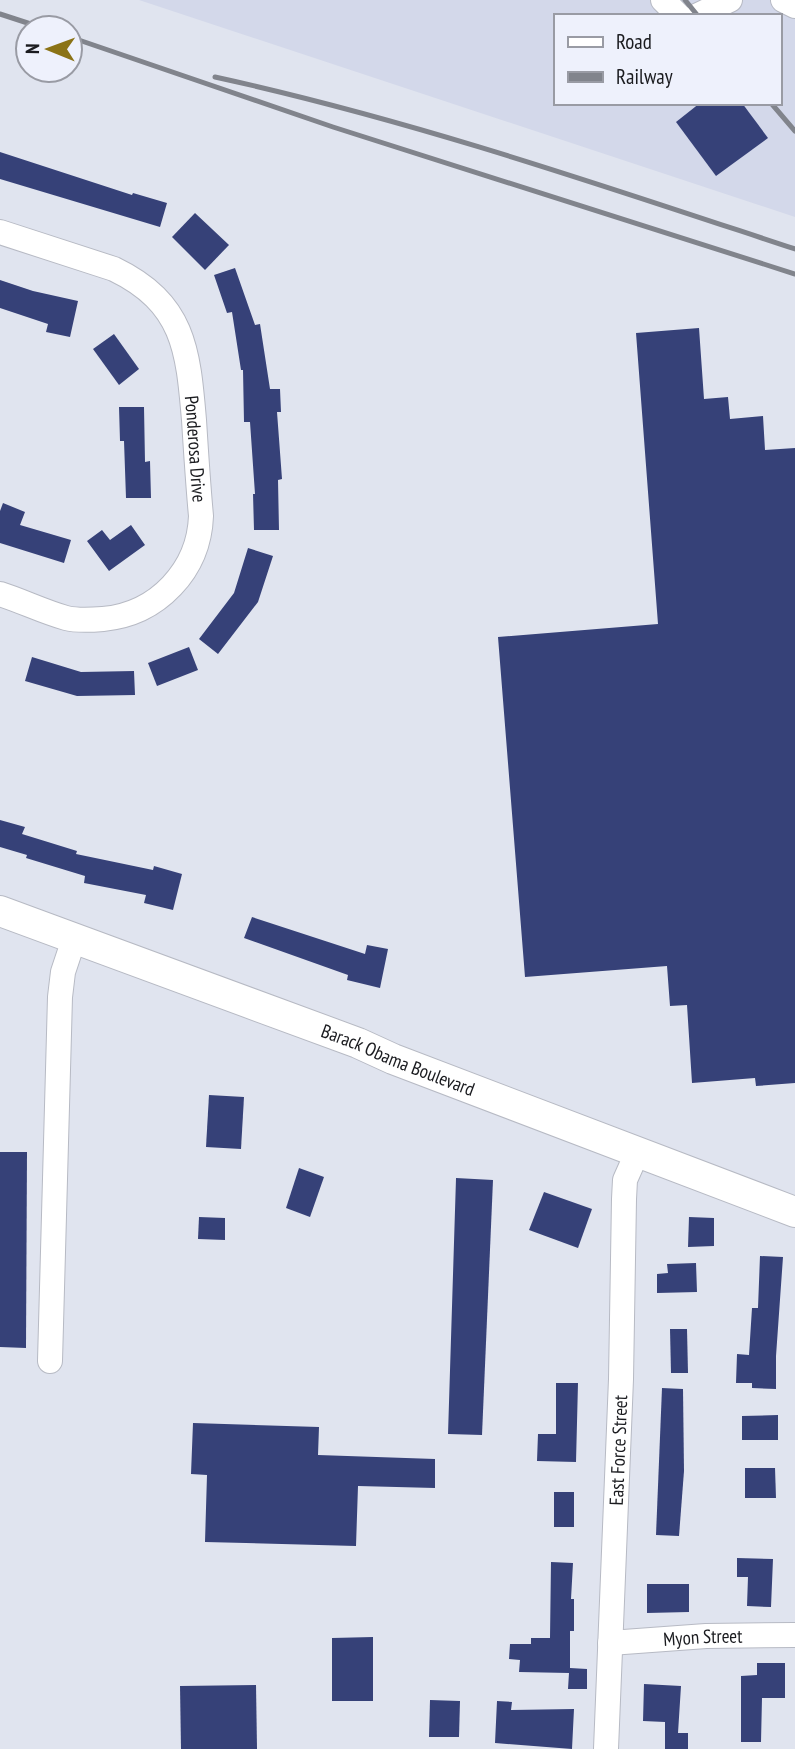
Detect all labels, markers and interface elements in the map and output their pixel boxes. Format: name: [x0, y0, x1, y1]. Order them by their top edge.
north arrow: [14, 14, 84, 84]
legend: [554, 14, 781, 105]
text: Road: [616, 28, 652, 55]
text: N: [20, 43, 44, 54]
text: Railway: [616, 63, 673, 90]
street label: Ponderosa Drive: [180, 394, 212, 503]
street label: Barack Obama Boulevard: [318, 1019, 478, 1101]
street label: East Force Street: [604, 1394, 632, 1506]
street label: Myon Street: [662, 1624, 743, 1651]

